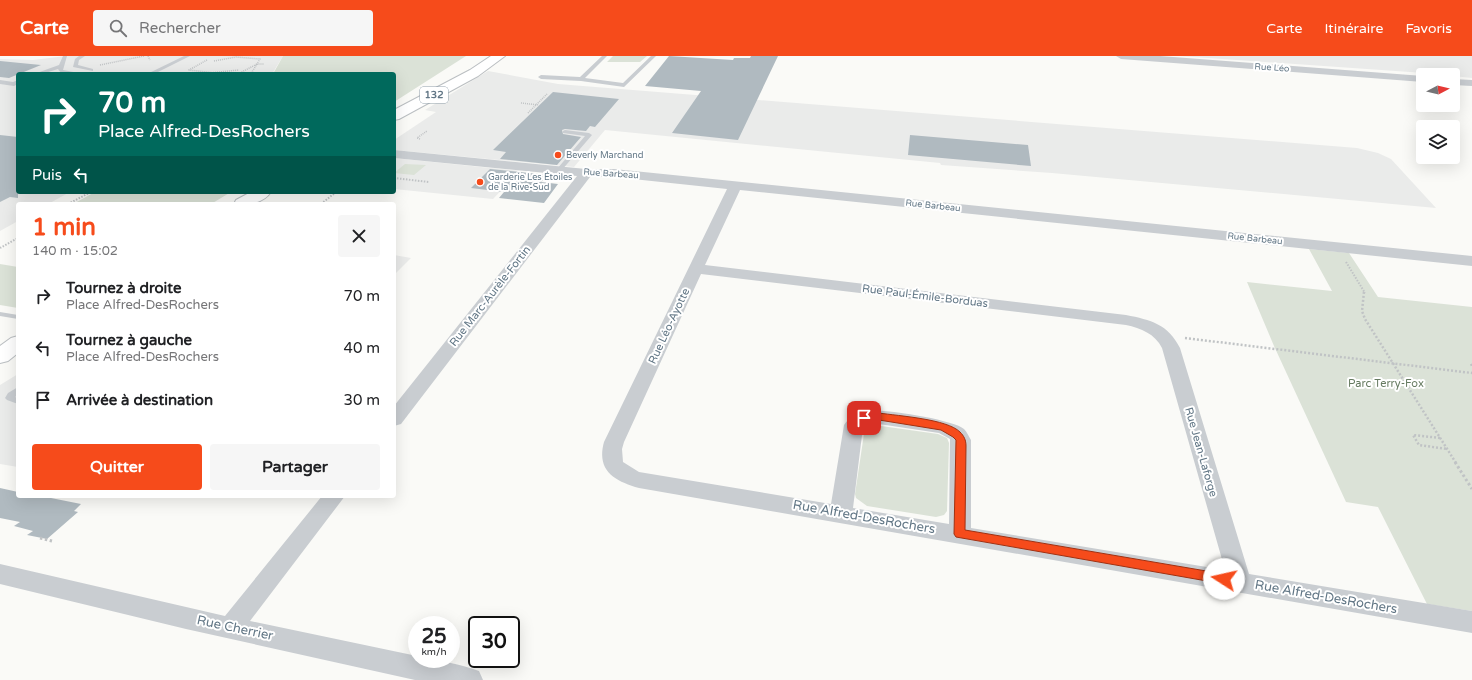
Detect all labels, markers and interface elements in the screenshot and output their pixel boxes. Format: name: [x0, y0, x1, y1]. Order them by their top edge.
search box: [93, 10, 373, 46]
text: Carte: [20, 17, 69, 39]
icon: search: [107, 17, 129, 39]
text: Rechercher: [139, 19, 221, 37]
text: Carte: [1266, 20, 1302, 37]
text: Itinéraire: [1324, 20, 1383, 37]
text: Favoris: [1405, 20, 1452, 37]
street label: Rue Léo: [1254, 61, 1290, 75]
north arrow: [1416, 68, 1460, 112]
map controls: [1416, 68, 1460, 164]
text: 70 m: [98, 86, 166, 120]
road number: 132: [420, 87, 448, 103]
icon: right: [32, 88, 84, 140]
text: Place Alfred-DesRochers: [98, 120, 310, 142]
button: layers: [1416, 120, 1460, 164]
marker: Beverly Marchand: [553, 150, 563, 160]
place label: Beverly Marchand: [566, 150, 643, 161]
icon: left: [70, 164, 92, 186]
text: Puis: [32, 166, 62, 184]
street label: Rue Barbeau: [583, 167, 639, 181]
place label: Garderie Les Étoiles de la Rive-Sud: [488, 171, 572, 193]
marker: Garderie Les Étoiles de la Rive-Sud: [475, 177, 485, 187]
street label: Rue Barbeau: [905, 198, 961, 214]
text: 1 min: [32, 213, 96, 242]
button: close: [338, 215, 380, 257]
street label: Rue Barbeau: [1227, 231, 1283, 247]
text: 140 m · 15:02: [32, 243, 118, 259]
street label: Rue Marc-Aurèle-Fortin: [447, 243, 533, 349]
text: Tournez à droite: [66, 279, 181, 297]
street label: Rue Paul-Émile-Borduas: [861, 281, 989, 310]
icon: right: [32, 285, 54, 307]
street label: Rue Léo-Ayotte: [646, 286, 692, 366]
text: 70 m: [343, 287, 380, 305]
text: Place Alfred-DesRochers: [66, 297, 219, 313]
text: Tournez à gauche: [66, 331, 192, 349]
icon: left: [32, 337, 54, 359]
text: 40 m: [343, 339, 380, 357]
text: Place Alfred-DesRochers: [66, 349, 219, 365]
park label: Parc Terry-Fox: [1348, 377, 1424, 390]
icon: arrive: [32, 389, 54, 411]
text: Arrivée à destination: [66, 391, 213, 409]
text: 30 m: [343, 391, 380, 409]
pin: [847, 401, 881, 435]
street label: Rue Jean-Laforge: [1182, 406, 1220, 498]
icon: arrive: [853, 407, 875, 429]
button: Quitter: [32, 444, 202, 490]
button: Partager: [210, 444, 380, 490]
street label: Rue Alfred-DesRochers: [792, 497, 936, 537]
position arrow: [1203, 558, 1245, 600]
street label: Rue Alfred-DesRochers: [1254, 577, 1398, 617]
street label: Rue Cherrier: [195, 612, 275, 644]
speed limit sign: 30: [468, 616, 520, 668]
text: 25: [421, 625, 447, 649]
text: km/h: [421, 646, 447, 658]

